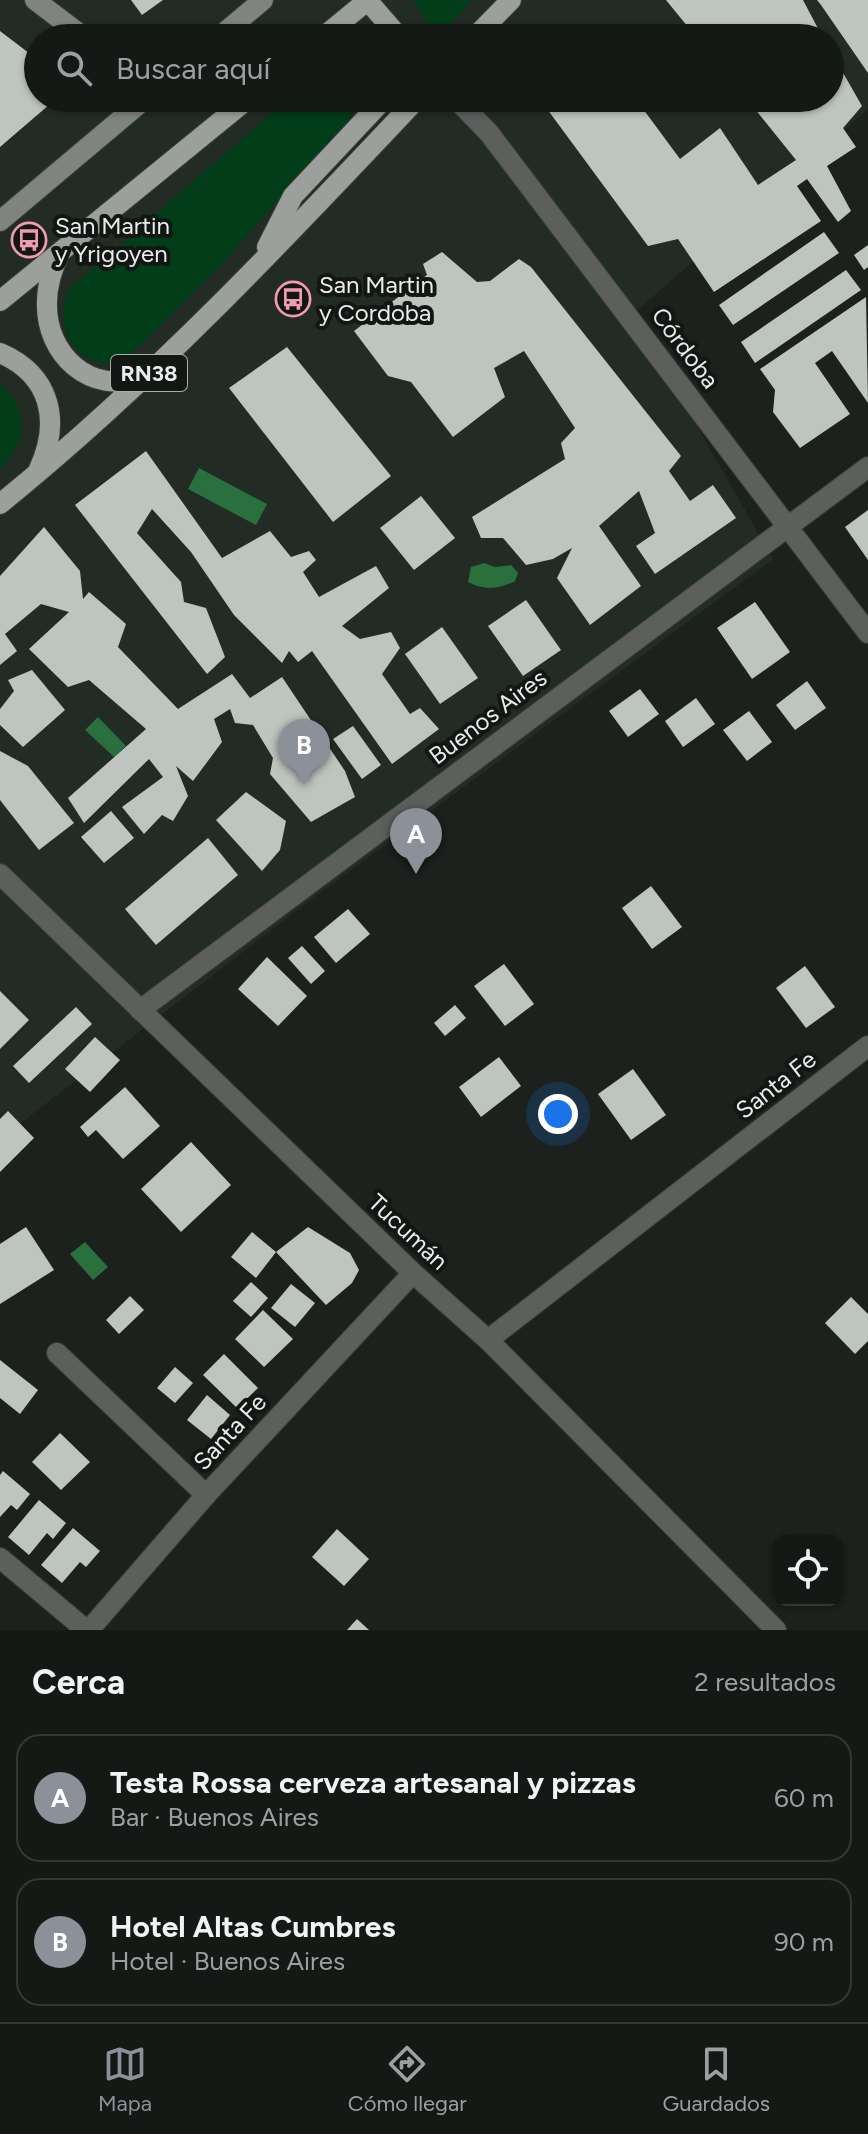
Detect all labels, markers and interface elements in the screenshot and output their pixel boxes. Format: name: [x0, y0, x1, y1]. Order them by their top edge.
search box: [24, 24, 844, 112]
icon: search: [52, 46, 96, 90]
text: Buscar aquí: [116, 50, 270, 87]
place label: San Martin y Yrigoyen: [55, 211, 170, 268]
bus stop icon: San Martin y Yrigoyen: [10, 221, 48, 259]
place label: San Martin y Cordoba: [319, 270, 434, 327]
bus stop icon: San Martin y Cordoba: [274, 280, 312, 318]
street label: Córdoba: [646, 302, 725, 394]
road number: RN38: [111, 355, 187, 391]
street label: Buenos Aires: [423, 663, 552, 770]
pin: B: [278, 719, 330, 785]
pin: A: [390, 808, 442, 874]
street label: Santa Fe: [730, 1044, 821, 1125]
your location: [538, 1094, 578, 1134]
street label: Tucumán: [363, 1188, 454, 1276]
street label: Santa Fe: [187, 1388, 272, 1476]
map controls: [772, 1534, 844, 1606]
button: locate: [772, 1534, 844, 1606]
text: Cerca: [32, 1662, 125, 1703]
text: 2 resultados: [694, 1666, 836, 1698]
text: Testa Rossa cerveza artesanal y pizzas: [110, 1764, 636, 1801]
text: A: [51, 1782, 69, 1814]
text: 60 m: [774, 1782, 834, 1814]
text: Bar · Buenos Aires: [110, 1801, 319, 1833]
text: Hotel Altas Cumbres: [110, 1908, 395, 1945]
text: B: [52, 1926, 68, 1958]
text: 90 m: [774, 1926, 834, 1958]
text: Hotel · Buenos Aires: [110, 1945, 345, 1977]
tab: Mapa: [98, 2042, 152, 2117]
tab: Cómo llegar: [348, 2042, 467, 2117]
tab: Guardados: [662, 2042, 770, 2117]

